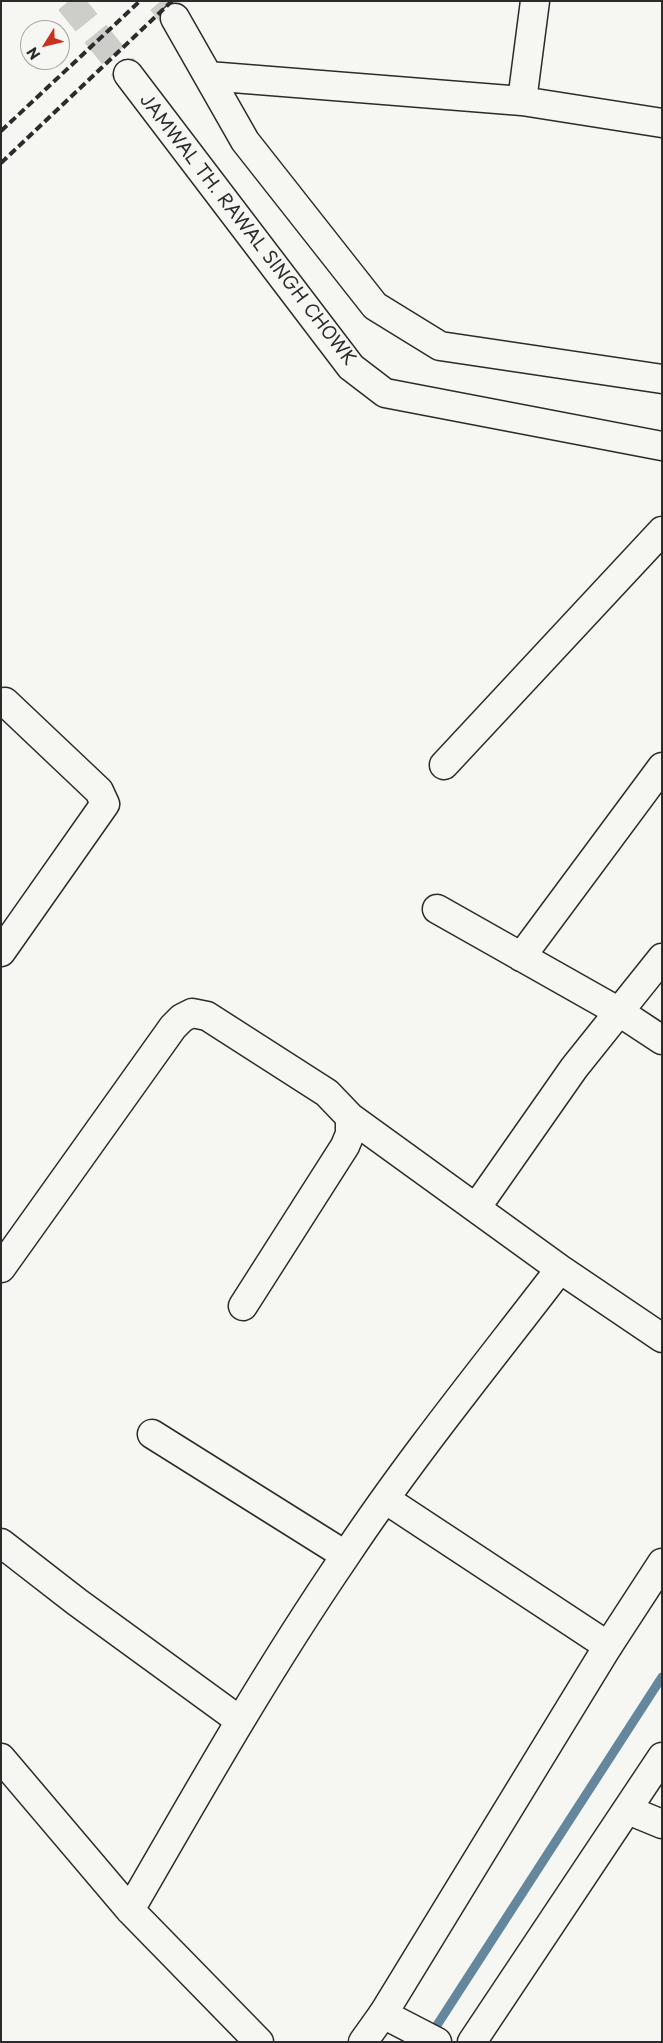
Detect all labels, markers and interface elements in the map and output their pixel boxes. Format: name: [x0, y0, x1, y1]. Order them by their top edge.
north arrow: [20, 20, 70, 70]
text: N: [22, 43, 45, 64]
street label: JAMWAL TH. RAWAL SINGH CHOWK: [134, 90, 360, 370]

